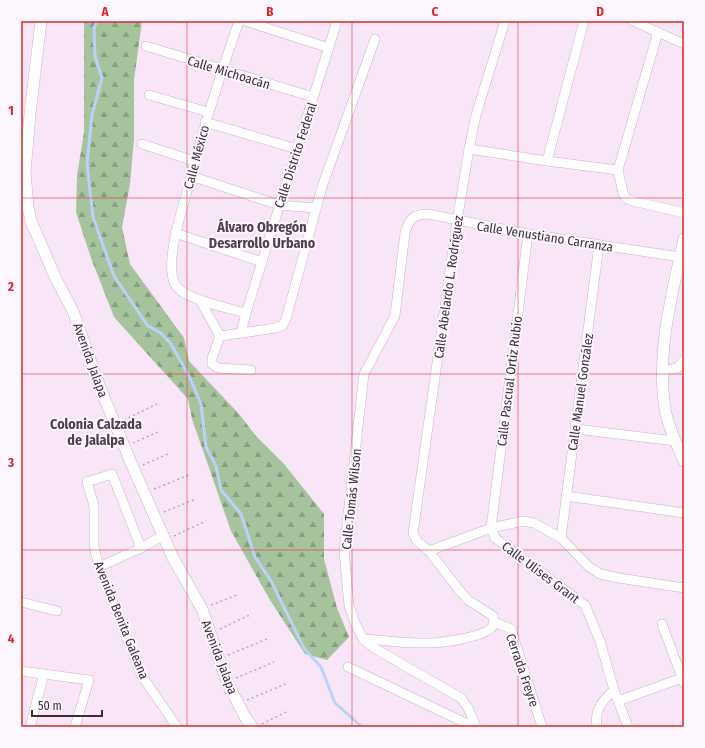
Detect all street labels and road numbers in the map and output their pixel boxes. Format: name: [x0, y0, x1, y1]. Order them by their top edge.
street label: Calle Michoacán: [186, 53, 272, 92]
street label: Calle Distrito Federal: [271, 100, 320, 210]
street label: Calle México: [181, 123, 212, 191]
street label: Calle Abelardo L. Rodríguez: [431, 215, 466, 360]
street label: Calle Venustiano Carranza: [476, 218, 614, 255]
street label: Calle Pascual Ortiz Rubio: [494, 315, 525, 447]
street label: Avenida Jalapa: [70, 321, 111, 399]
street label: Calle Manuel González: [565, 332, 596, 452]
street label: Calle Tomás Wilson: [339, 448, 364, 550]
street label: Calle Ulises Grant: [499, 538, 583, 607]
street label: Avenida Benita Galeana: [91, 559, 152, 681]
street label: Avenida Jalapa: [199, 618, 241, 696]
street label: Cerrada Freyre: [503, 632, 542, 709]

